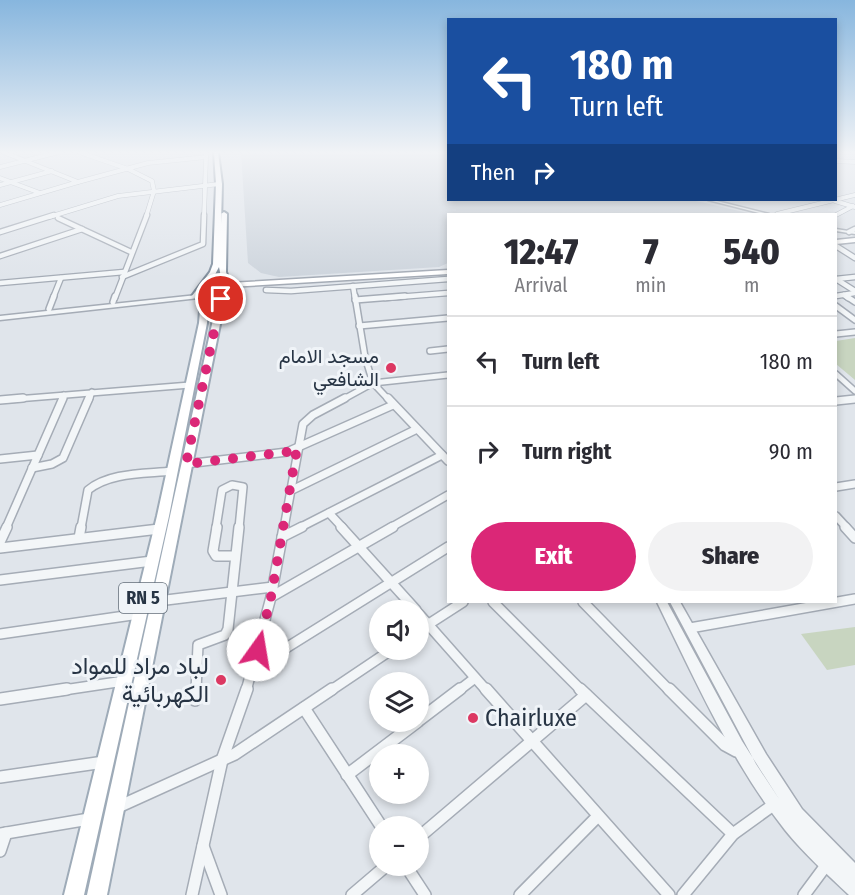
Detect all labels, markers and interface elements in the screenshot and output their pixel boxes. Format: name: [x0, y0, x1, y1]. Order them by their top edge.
text: 180 m: [570, 40, 674, 90]
icon: left: [471, 42, 549, 120]
text: Turn left: [570, 91, 663, 123]
icon: right: [527, 156, 560, 189]
text: Then: [471, 159, 515, 186]
text: 12:47: [504, 230, 578, 274]
text: 7: [643, 230, 659, 274]
text: 540: [723, 230, 780, 274]
pin: [195, 273, 246, 324]
text: Arrival: [515, 273, 568, 297]
text: min: [635, 273, 666, 297]
text: m: [744, 273, 759, 297]
icon: arrive: [204, 282, 237, 315]
place label: مسجد الامام الشافعي: [279, 344, 379, 396]
icon: left: [471, 345, 504, 378]
text: Turn left: [522, 348, 600, 375]
text: 180 m: [760, 348, 813, 375]
marker: مسجد الامام الشافعي: [384, 361, 398, 375]
icon: right: [471, 435, 504, 468]
text: Turn right: [522, 438, 611, 465]
text: 90 m: [769, 438, 813, 465]
button: Exit: [471, 522, 636, 591]
button: Share: [648, 522, 813, 591]
road number: RN 5: [119, 583, 167, 613]
map controls: [369, 600, 429, 876]
button: sound: [369, 600, 429, 660]
position arrow: [226, 618, 290, 682]
place label: لباد مراد للمواد الكهربائية: [71, 652, 209, 709]
button: layers: [369, 672, 429, 732]
marker: لباد مراد للمواد الكهربائية: [214, 673, 228, 687]
place label: Chairluxe: [485, 704, 577, 732]
marker: Chairluxe: [466, 711, 480, 725]
button: +: [369, 744, 429, 804]
button: −: [369, 816, 429, 876]

